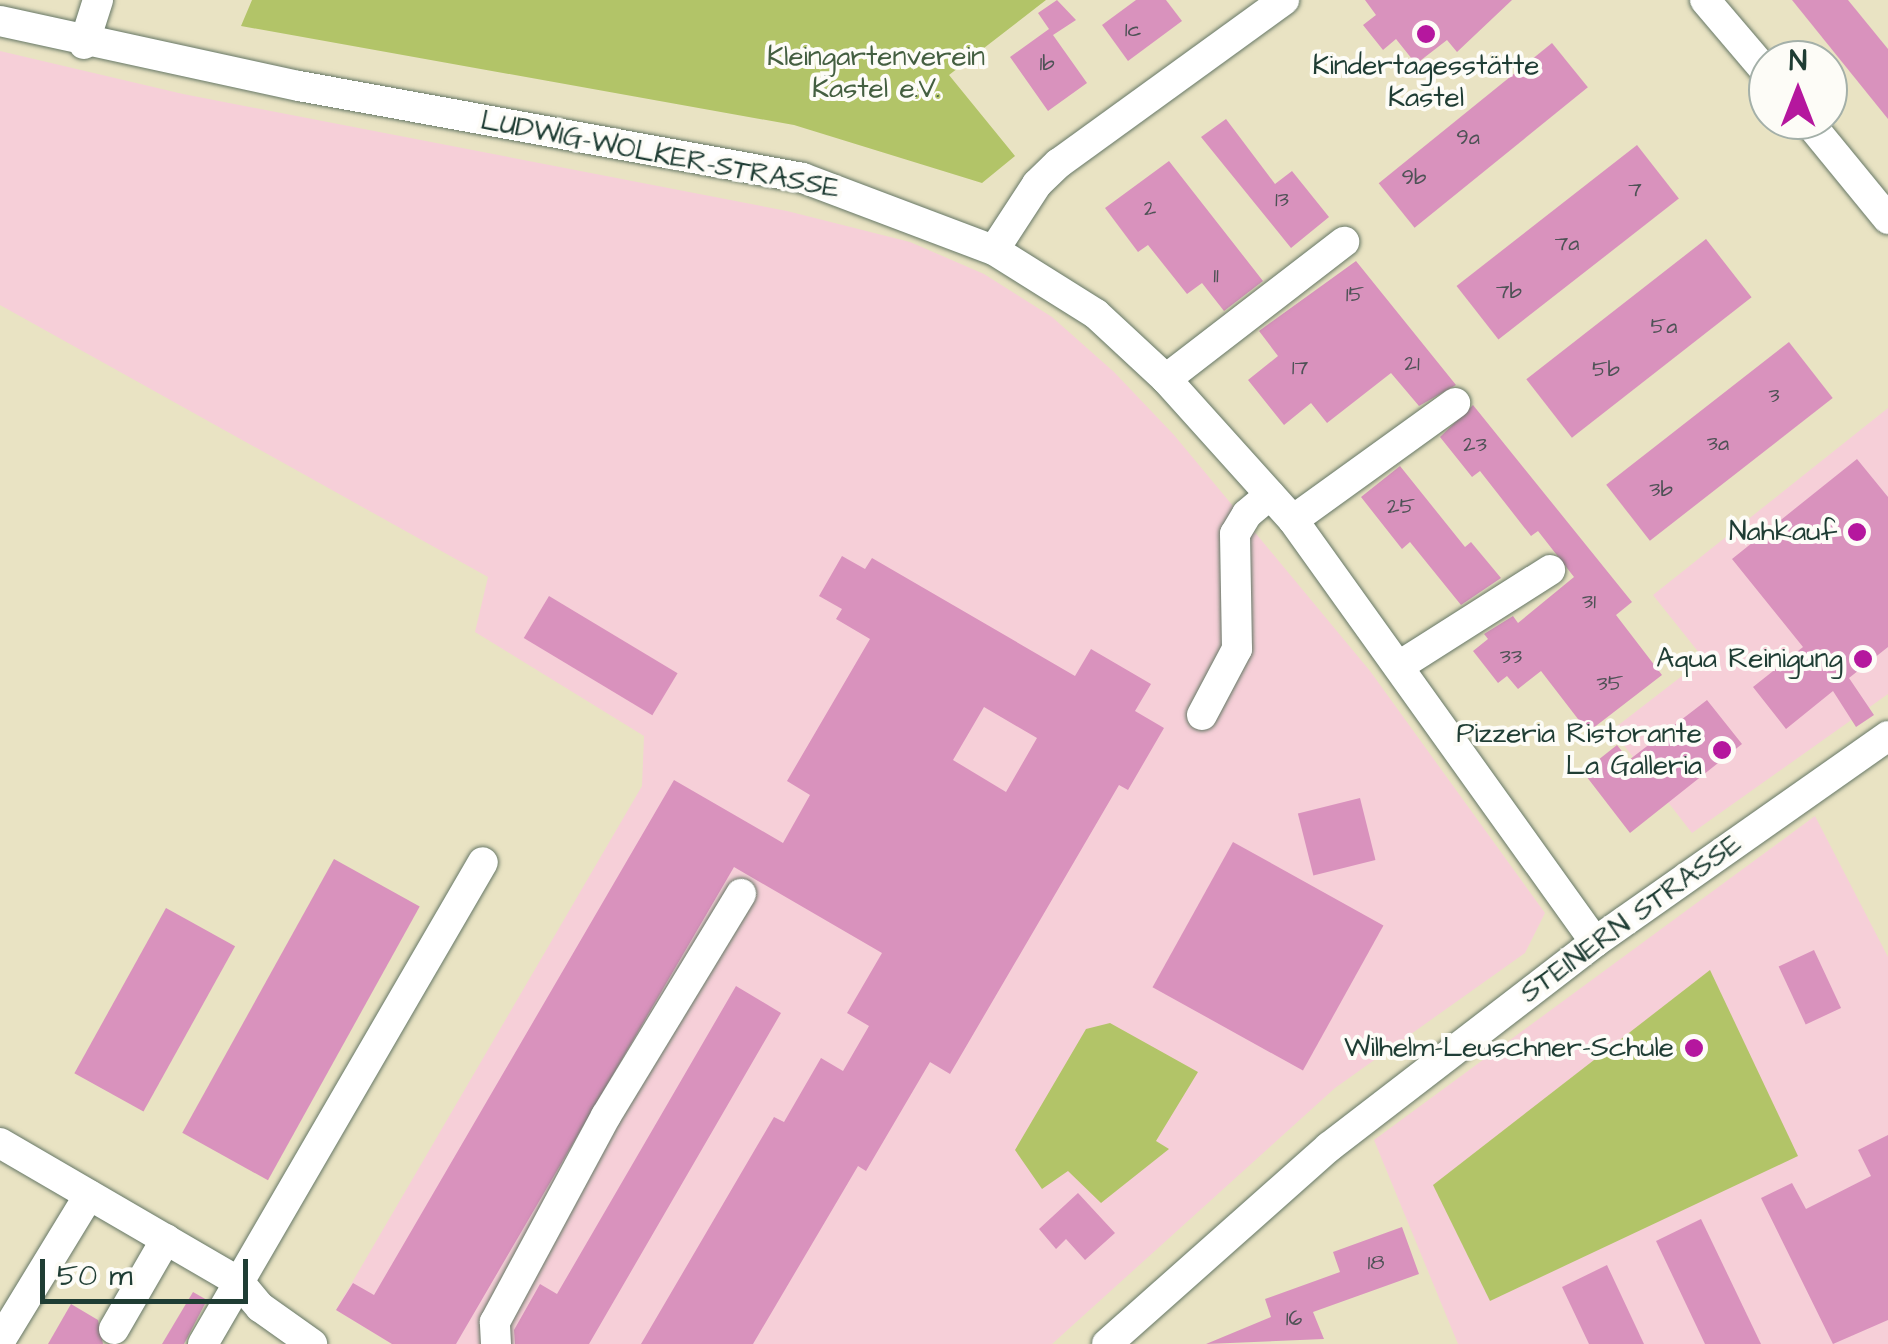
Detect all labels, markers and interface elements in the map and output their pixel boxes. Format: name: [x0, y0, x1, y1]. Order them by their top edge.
house number: 1c: [1125, 17, 1141, 43]
marker: Kindertagesstätte Kastel: [1415, 23, 1437, 45]
park label: Kleingartenverein Kastel e.V.: [767, 40, 985, 106]
north arrow: [1748, 40, 1848, 140]
text: N: [1789, 42, 1807, 81]
place label: Kindertagesstätte Kastel: [1313, 49, 1539, 115]
house number: 1b: [1039, 51, 1055, 77]
street label: LUDWIG-WOLKER-STRASSE: [478, 104, 842, 206]
house number: 9a: [1456, 125, 1480, 151]
house number: 9b: [1402, 165, 1426, 191]
house number: 7: [1628, 177, 1642, 203]
house number: 13: [1275, 187, 1289, 213]
house number: 2: [1144, 196, 1156, 222]
house number: 7a: [1555, 231, 1579, 257]
house number: 11: [1213, 263, 1219, 289]
house number: 7b: [1496, 279, 1522, 305]
house number: 15: [1346, 282, 1364, 308]
house number: 5a: [1651, 314, 1677, 340]
house number: 21: [1404, 351, 1420, 377]
house number: 17: [1292, 355, 1308, 381]
house number: 5b: [1592, 357, 1620, 383]
house number: 3: [1768, 383, 1780, 409]
house number: 3a: [1707, 431, 1729, 457]
house number: 23: [1463, 432, 1487, 458]
house number: 3b: [1649, 477, 1673, 503]
house number: 25: [1387, 494, 1415, 520]
place label: Nahkauf: [1729, 515, 1837, 549]
marker: Nahkauf: [1846, 521, 1868, 543]
house number: 31: [1582, 589, 1596, 615]
place label: Aqua Reinigung: [1656, 642, 1843, 676]
house number: 33: [1500, 644, 1522, 670]
marker: Aqua Reinigung: [1852, 648, 1874, 670]
house number: 35: [1597, 671, 1623, 697]
place label: Pizzeria Ristorante La Galleria: [1456, 717, 1702, 783]
marker: Pizzeria Ristorante La Galleria: [1711, 739, 1733, 761]
street label: STEINERN STRASSE: [1514, 828, 1748, 1010]
place label: Wilhelm-Leuschner-Schule: [1344, 1031, 1674, 1065]
marker: Wilhelm-Leuschner-Schule: [1683, 1037, 1705, 1059]
scale bar: [45, 1239, 252, 1301]
house number: 18: [1367, 1250, 1385, 1276]
text: 50 m: [57, 1255, 133, 1297]
house number: 16: [1286, 1306, 1302, 1332]

